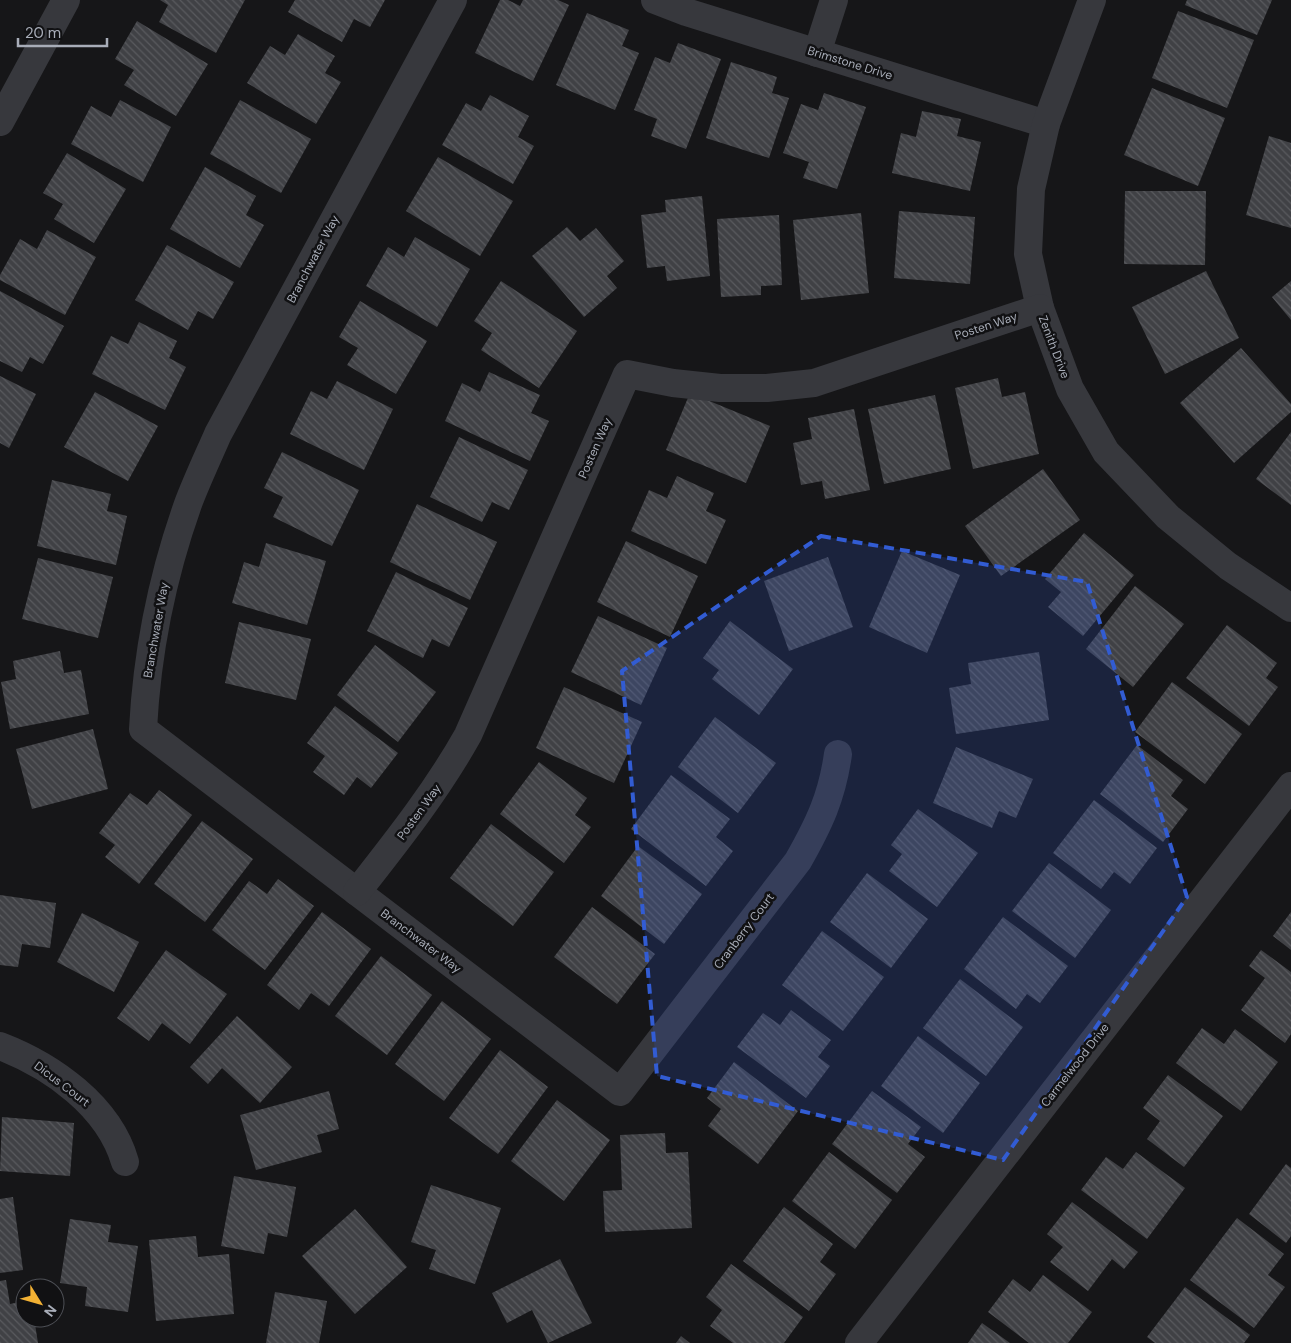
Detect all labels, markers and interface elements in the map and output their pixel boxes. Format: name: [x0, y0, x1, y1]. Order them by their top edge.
scale bar: [18, 15, 106, 47]
text: 20 m: [25, 23, 61, 43]
street label: Brimstone Drive: [806, 42, 895, 84]
street label: Branchwater Way: [283, 212, 343, 306]
street label: Posten Way: [953, 308, 1020, 344]
street label: Zenith Drive: [1035, 313, 1073, 381]
street label: Posten Way: [574, 415, 616, 481]
street label: Branchwater Way: [140, 580, 172, 679]
street label: Posten Way: [393, 781, 445, 843]
street label: Cranberry Court: [710, 890, 778, 972]
street label: Branchwater Way: [377, 905, 465, 977]
street label: Carmelwood Drive: [1037, 1020, 1113, 1110]
street label: Dicus Court: [31, 1058, 93, 1110]
north arrow: [15, 1278, 65, 1328]
text: N: [40, 1301, 61, 1320]

